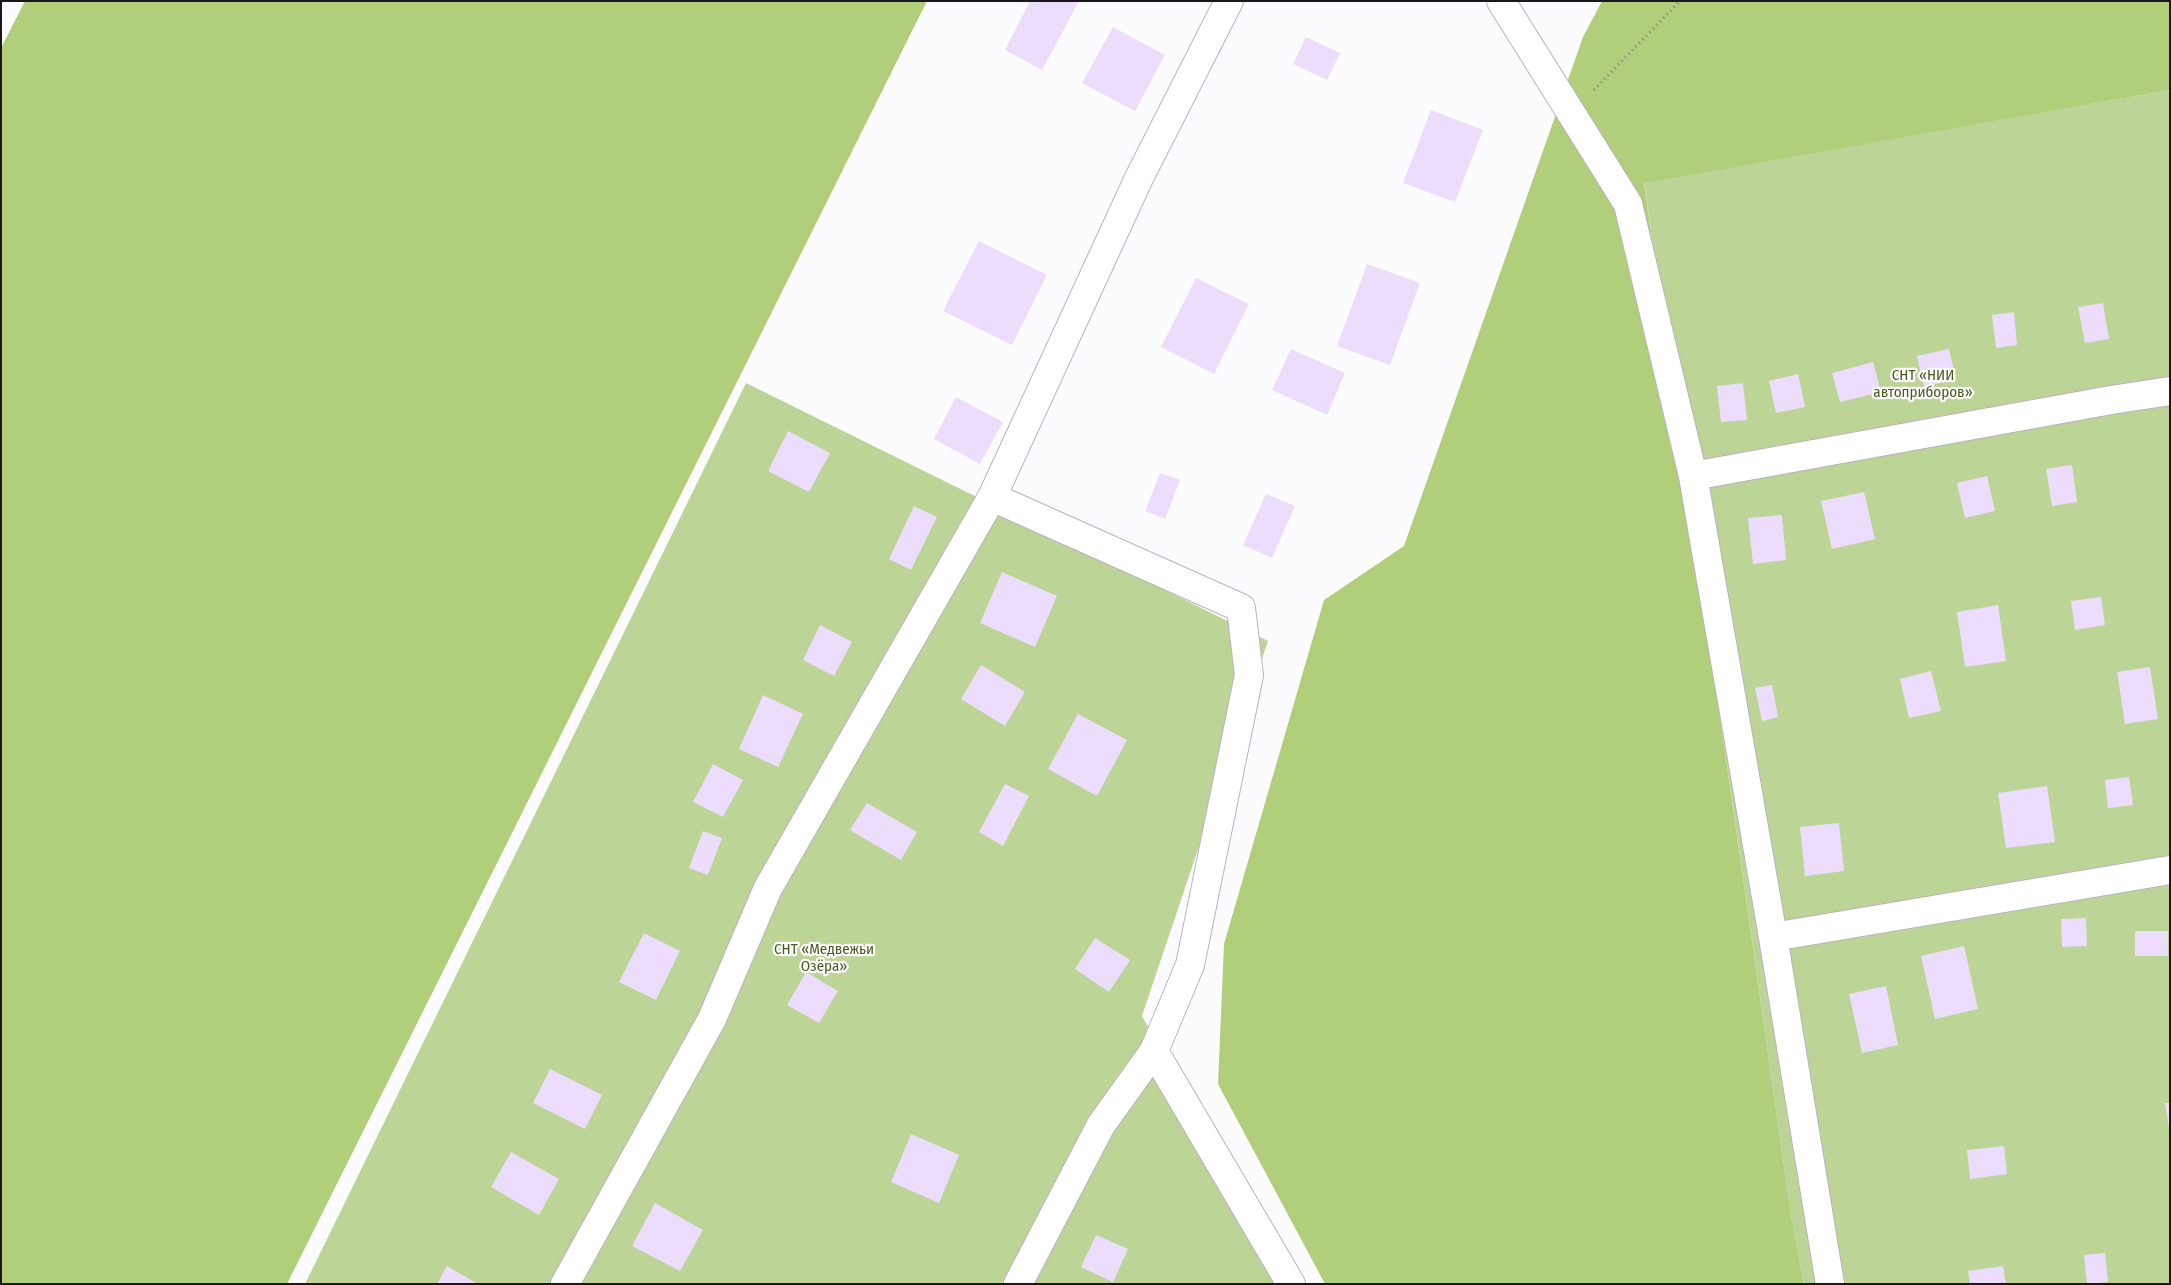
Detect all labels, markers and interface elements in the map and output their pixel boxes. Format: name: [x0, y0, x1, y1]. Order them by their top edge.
park label: СНТ «НИИ автоприборов»: [1873, 367, 1973, 402]
park label: СНТ «Медвежьи Озёра»: [774, 941, 874, 976]

